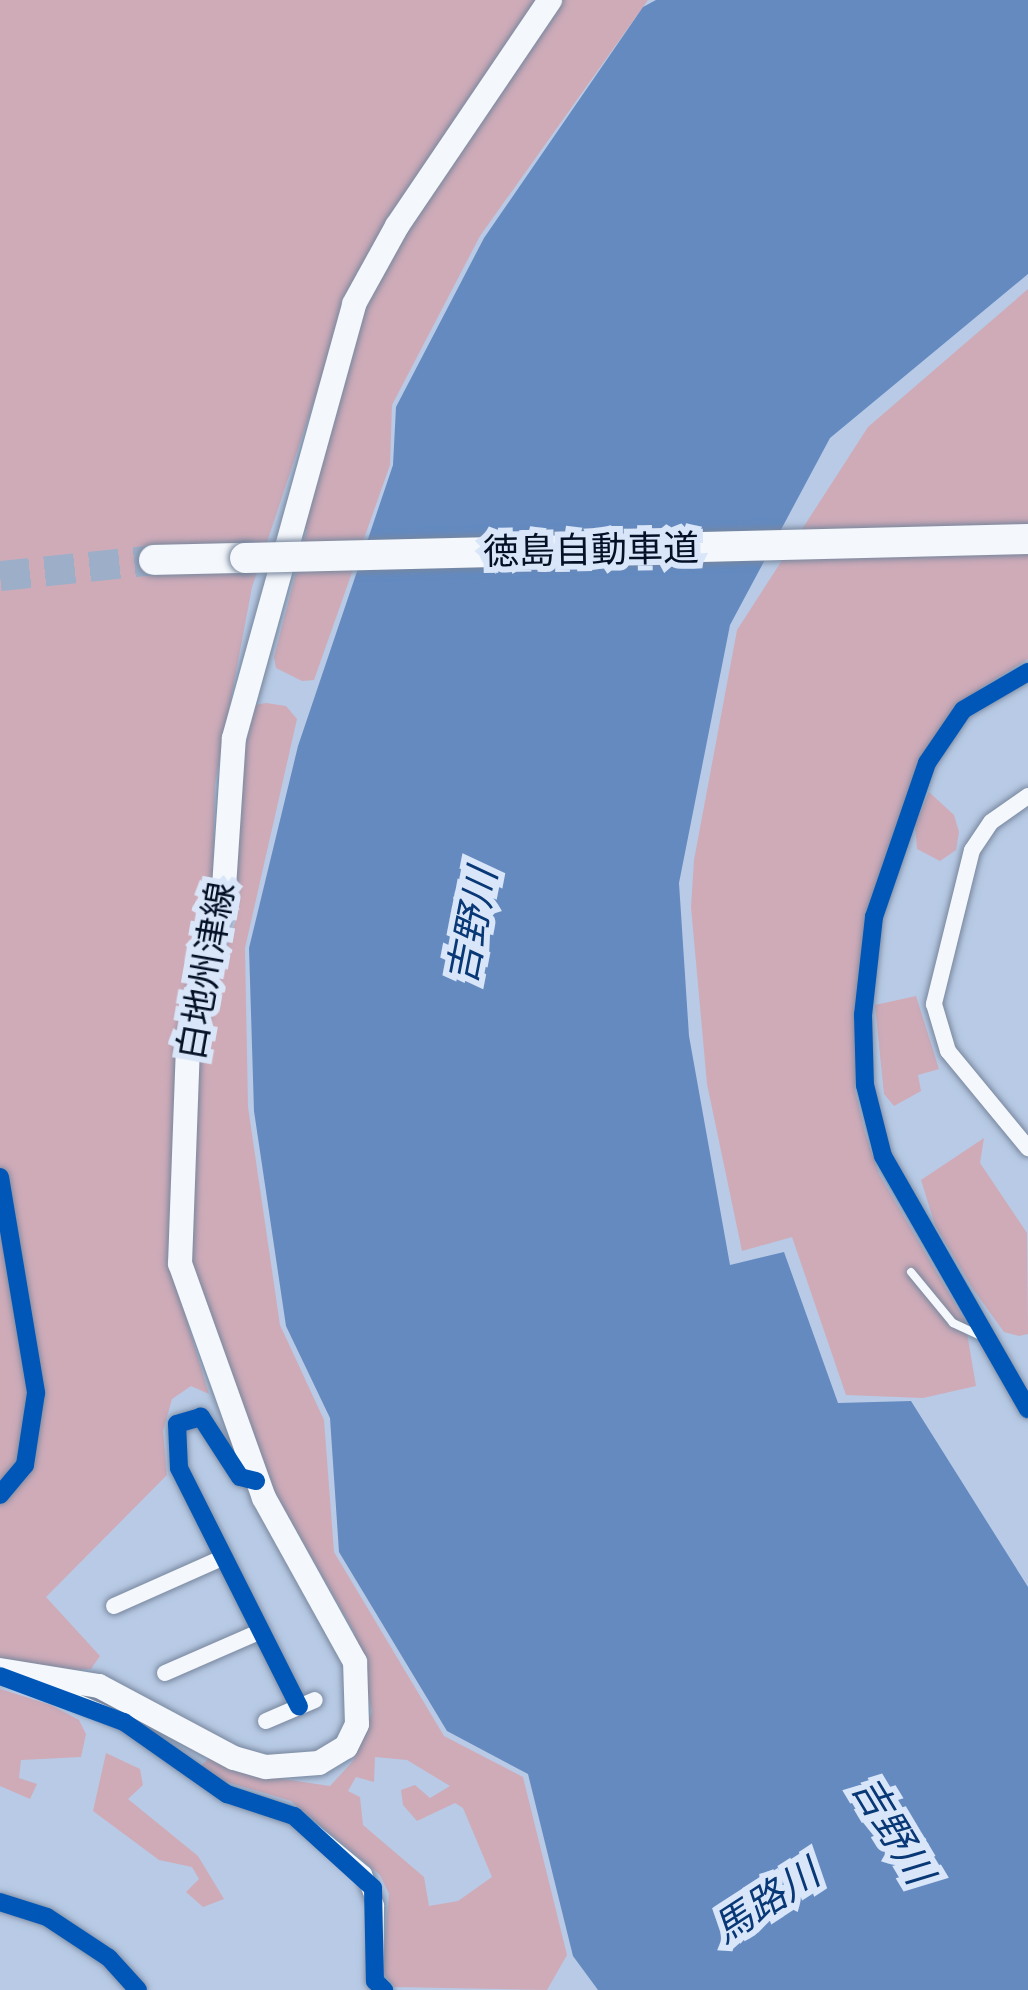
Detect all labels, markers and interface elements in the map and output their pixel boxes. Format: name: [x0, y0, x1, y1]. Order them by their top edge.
street label: 徳島自動車道: [483, 527, 699, 573]
water label: 吉野川: [438, 864, 506, 988]
street label: 白地州津線: [169, 879, 243, 1063]
water label: 吉野川: [843, 1768, 943, 1892]
water label: 馬路川: [704, 1850, 828, 1952]

